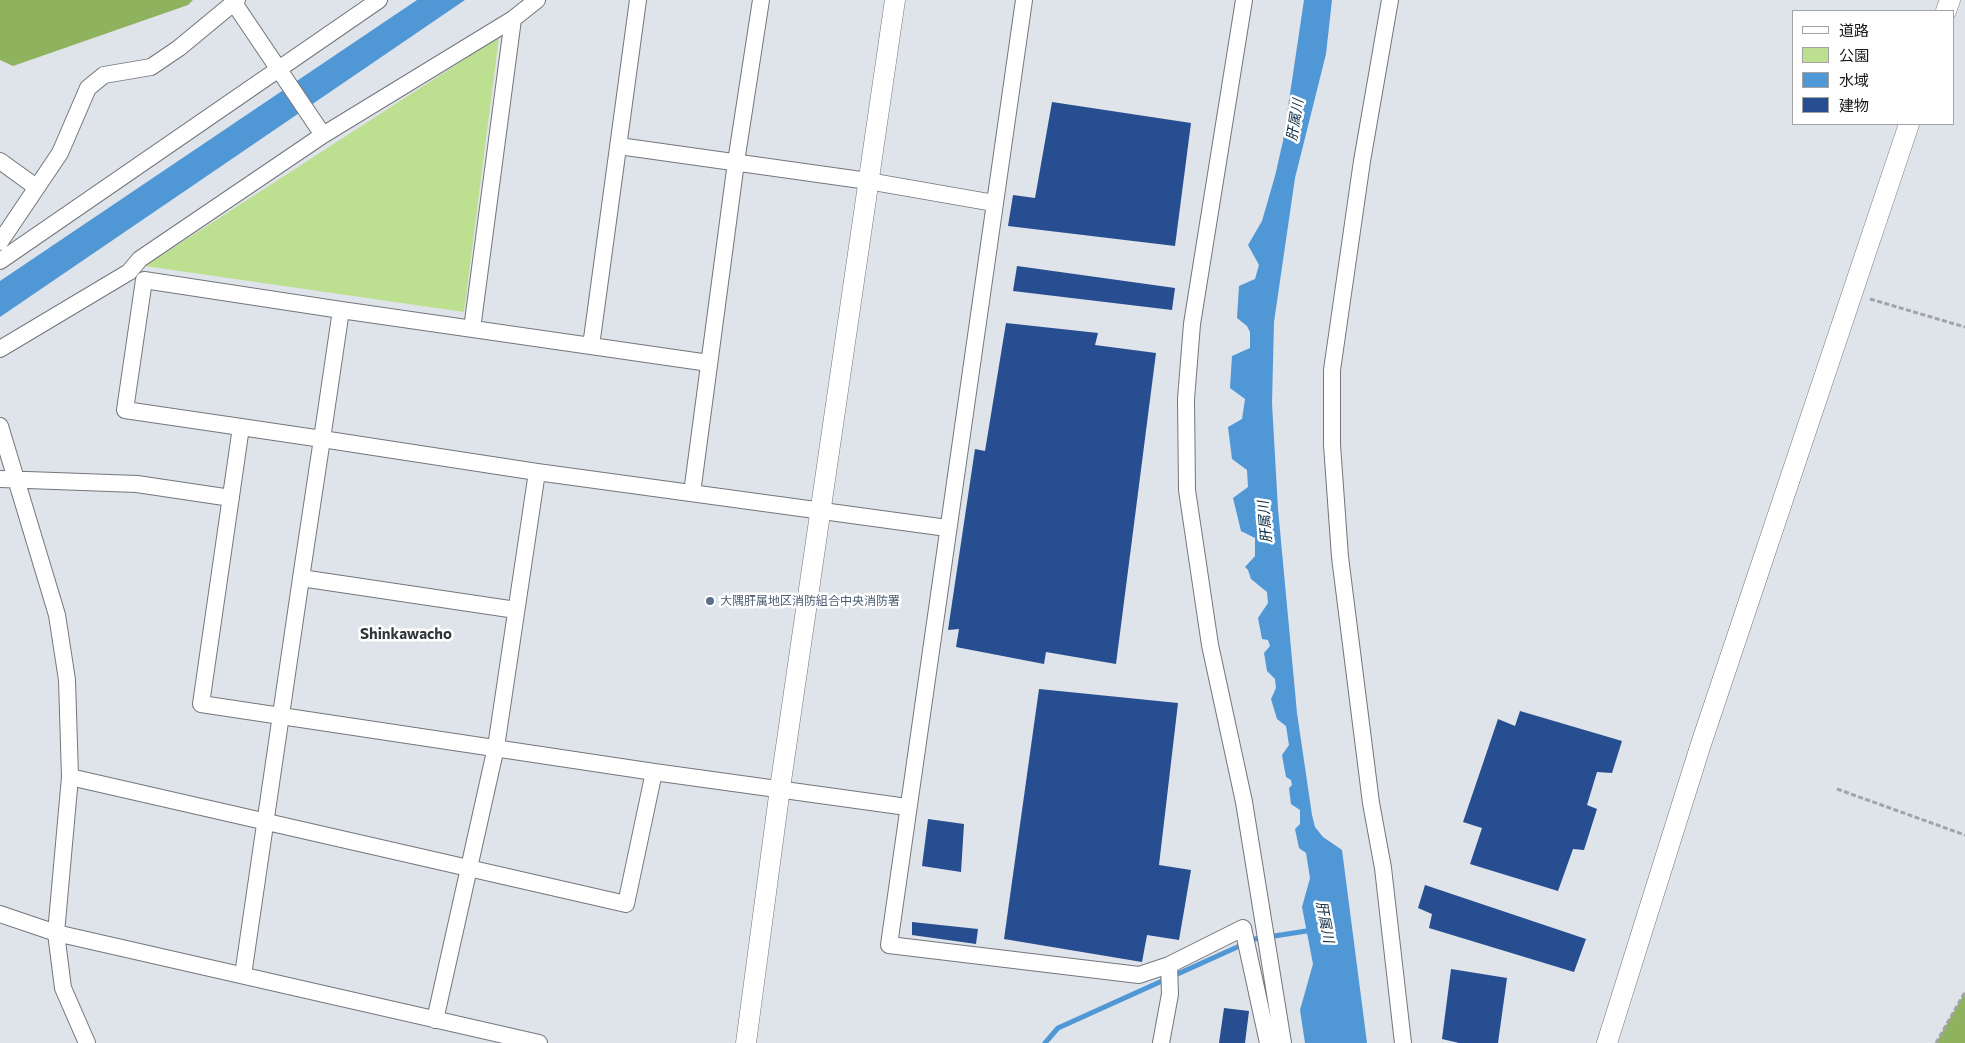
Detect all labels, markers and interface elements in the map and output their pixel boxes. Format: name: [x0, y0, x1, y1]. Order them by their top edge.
legend: [1792, 10, 1955, 125]
text: 道路: [1839, 21, 1869, 39]
text: 公園: [1839, 46, 1869, 64]
text: 水域: [1839, 71, 1869, 89]
text: 建物: [1839, 96, 1869, 114]
water label: 肝属川: [1283, 98, 1307, 142]
water label: 肝属川: [1255, 500, 1275, 544]
place label: 大隅肝属地区消防組合中央消防署: [720, 594, 900, 608]
marker: 大隅肝属地区消防組合中央消防署: [704, 595, 716, 607]
district label: Shinkawacho: [360, 625, 452, 643]
water label: 肝属川: [1313, 900, 1337, 944]

